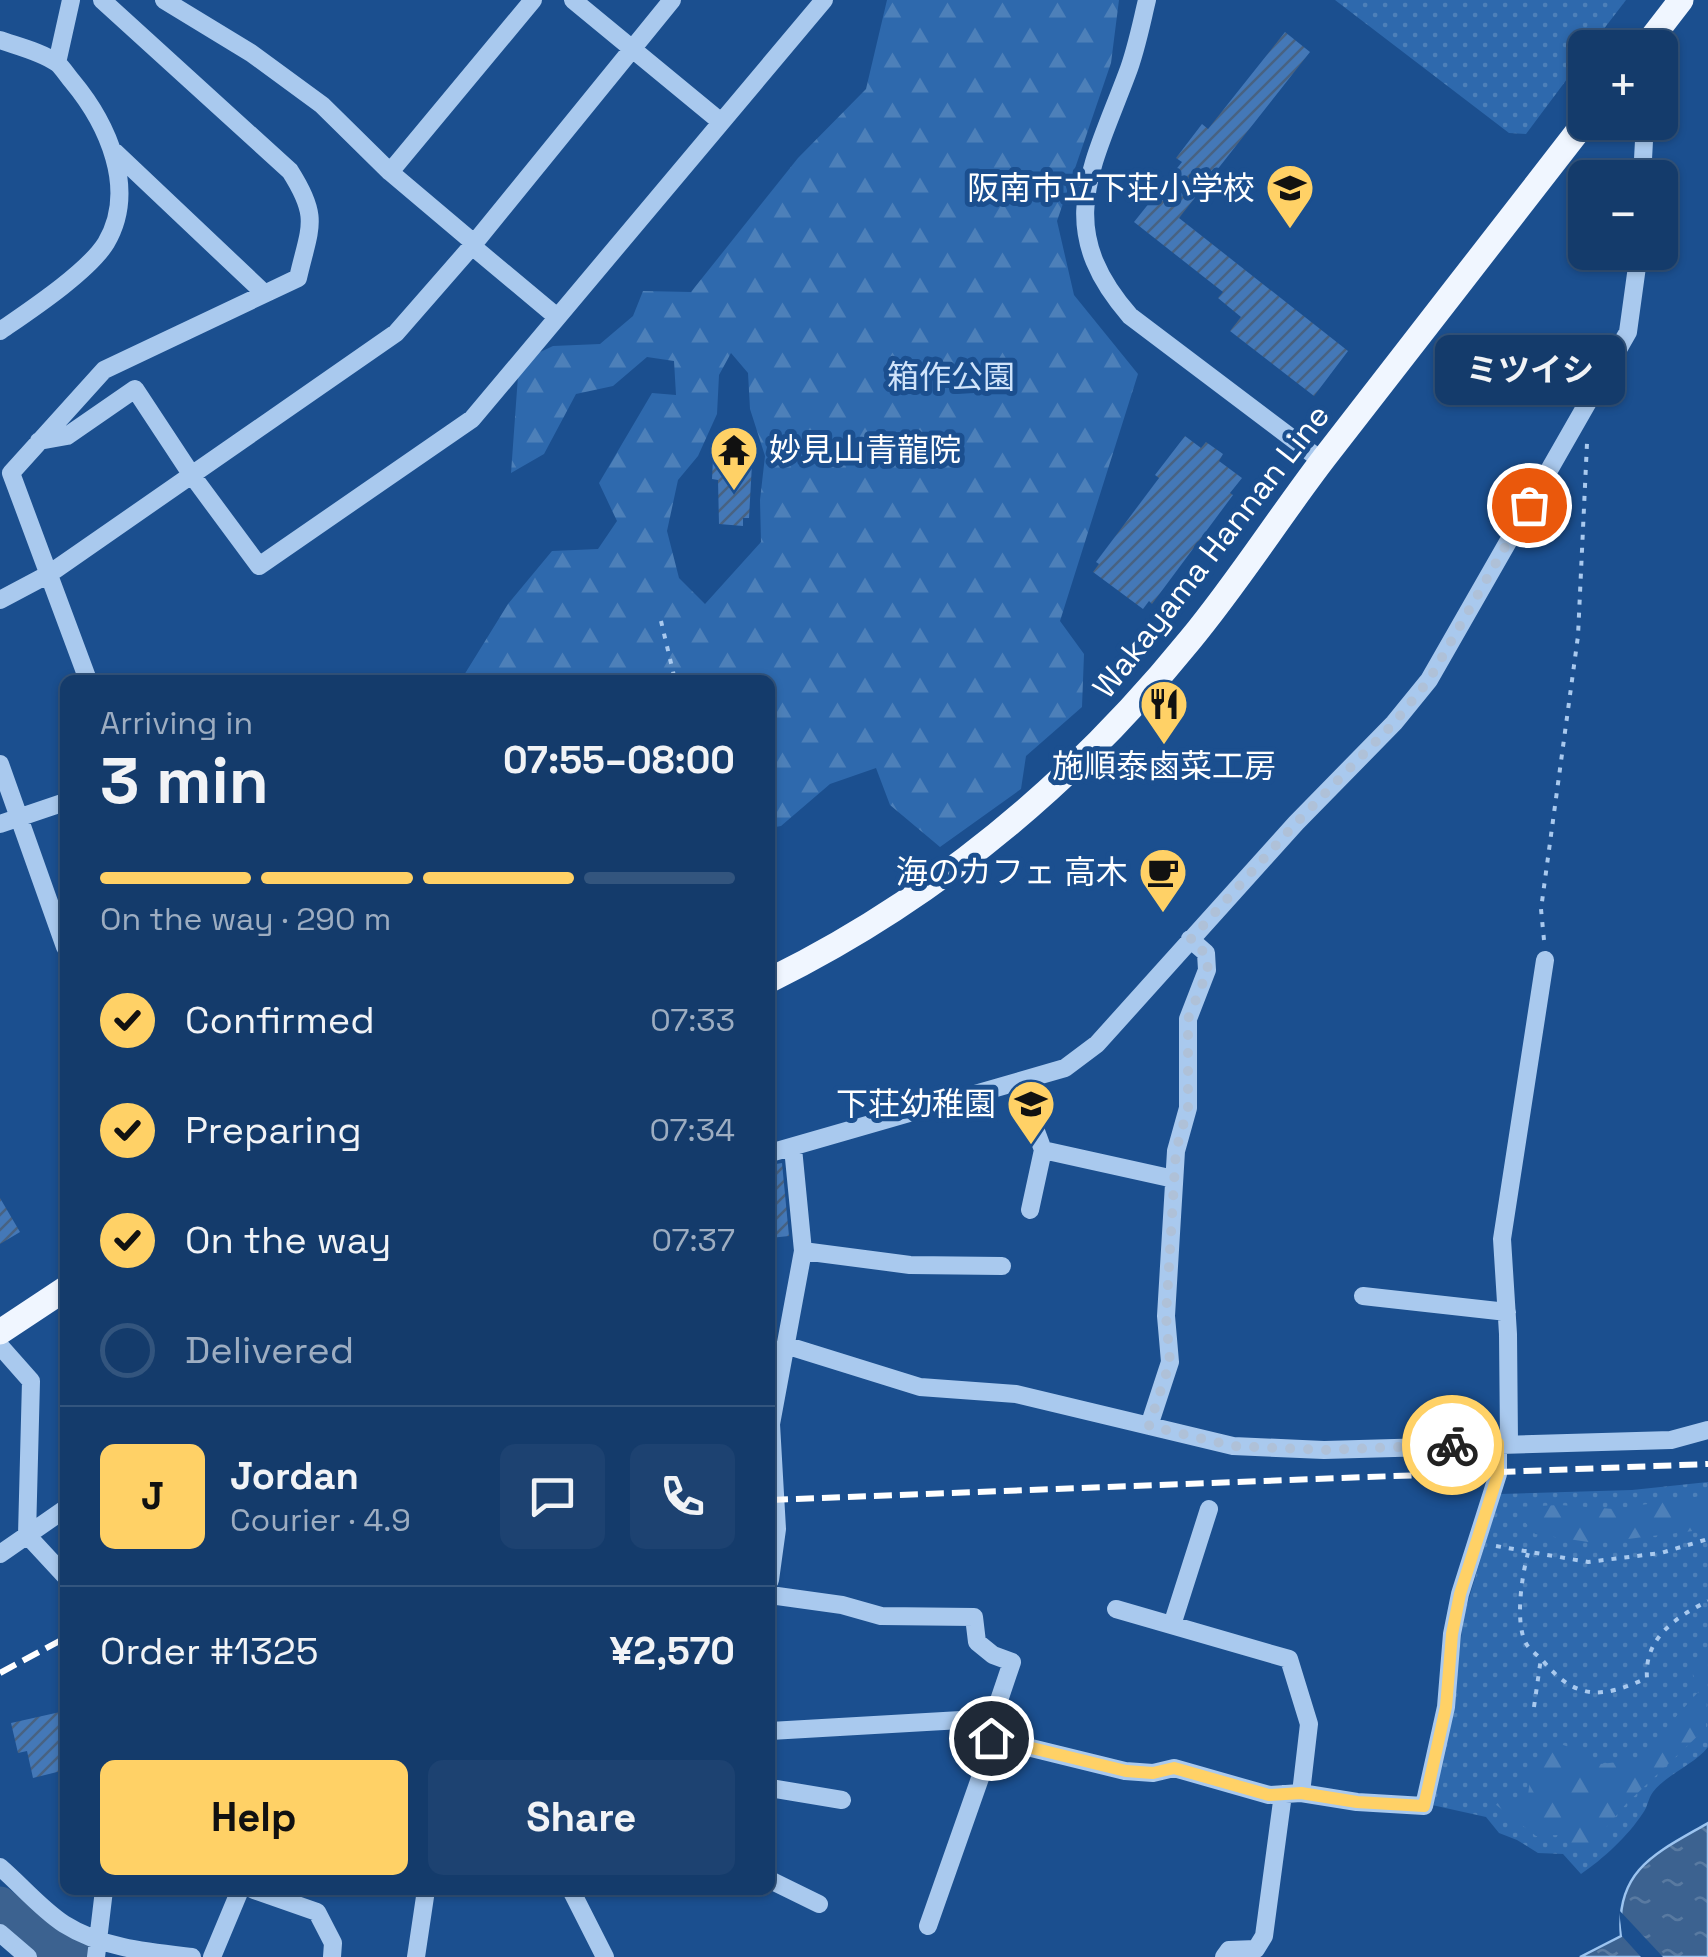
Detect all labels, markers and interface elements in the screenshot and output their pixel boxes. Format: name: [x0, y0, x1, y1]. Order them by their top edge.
map controls: [1568, 30, 1678, 270]
button: +: [1568, 30, 1678, 140]
button: −: [1568, 160, 1678, 270]
school or university icon: 阪南市立下荘小学校: [1264, 162, 1316, 230]
place label: 阪南市立下荘小学校: [967, 168, 1255, 208]
callout: ミツイシ: [1434, 335, 1624, 405]
text: ミツイシ: [1466, 350, 1594, 390]
park label: 箱作公園: [887, 357, 1015, 397]
street label: Wakayama Hannan Line: [1084, 396, 1338, 706]
temple icon: 妙見山青龍院: [708, 424, 760, 492]
place label: 妙見山青龍院: [769, 430, 961, 470]
pin: [1487, 463, 1572, 548]
icon: bag: [1502, 478, 1557, 533]
restaurant icon: 施順泰鹵菜工房: [1138, 678, 1190, 746]
text: Arriving in: [100, 703, 253, 743]
text: 07:55–08:00: [503, 736, 735, 784]
text: 3 min: [100, 739, 269, 822]
place label: 施順泰鹵菜工房: [1052, 746, 1276, 786]
cafe icon: 海のカフェ 高木: [1137, 846, 1189, 914]
place label: 海のカフェ 高木: [896, 852, 1128, 892]
text: On the way · 290 m: [100, 899, 391, 939]
icon: check: [100, 993, 155, 1048]
text: Confirmed: [185, 996, 375, 1044]
text: 07:33: [650, 1000, 735, 1040]
school or university icon: 下荘幼稚園: [1005, 1078, 1057, 1146]
place label: 下荘幼稚園: [836, 1084, 996, 1124]
icon: check: [100, 1103, 155, 1158]
text: Preparing: [185, 1106, 362, 1154]
text: 07:34: [650, 1110, 735, 1150]
icon: check: [100, 1213, 155, 1268]
text: On the way: [185, 1216, 391, 1264]
text: 07:37: [652, 1220, 735, 1260]
text: Delivered: [185, 1326, 354, 1374]
courier: [1402, 1395, 1502, 1495]
icon: bike: [1425, 1418, 1480, 1473]
button: chat: [500, 1444, 605, 1549]
button: phone: [630, 1444, 735, 1549]
text: Jordan: [230, 1452, 359, 1500]
text: J: [141, 1472, 164, 1520]
text: Courier · 4.9: [230, 1500, 411, 1540]
text: Order #1325: [100, 1627, 319, 1675]
text: ¥2,570: [610, 1627, 735, 1675]
pin: [949, 1696, 1034, 1781]
icon: home: [964, 1711, 1019, 1766]
button: Help: [100, 1760, 408, 1875]
button: Share: [428, 1760, 735, 1875]

